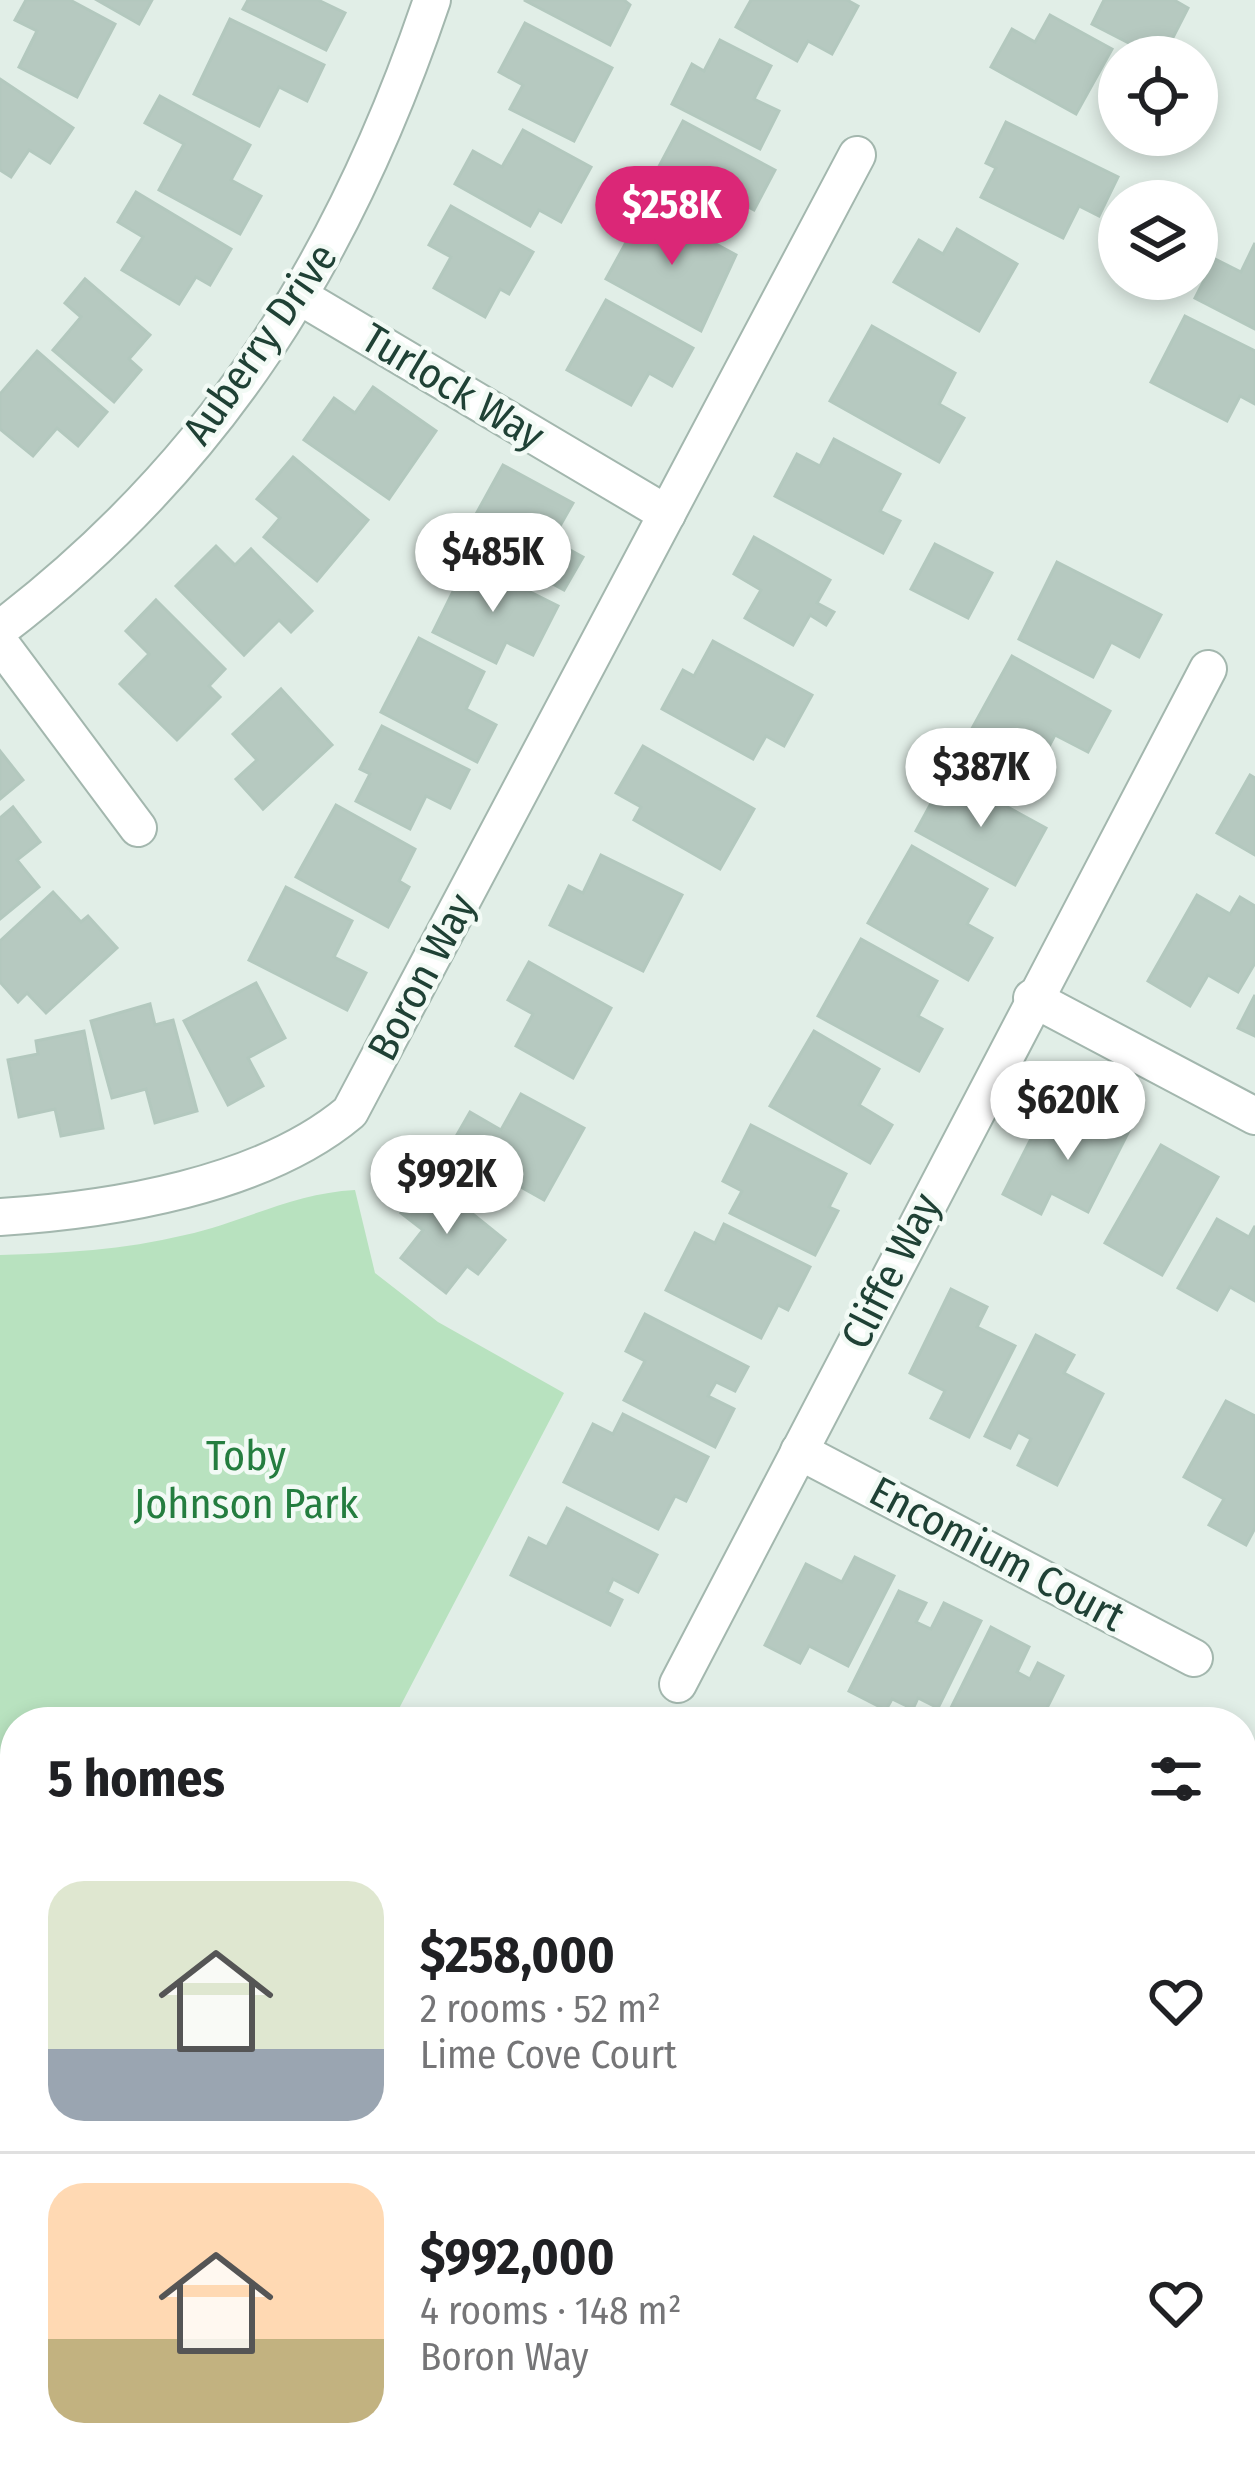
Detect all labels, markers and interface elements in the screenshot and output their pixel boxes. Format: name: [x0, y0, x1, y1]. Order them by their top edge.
map controls: [1098, 36, 1218, 300]
button: locate: [1098, 36, 1218, 156]
pin: $258K: [588, 166, 756, 268]
button: layers: [1098, 180, 1218, 300]
text: $258K: [622, 182, 722, 228]
street label: Auberry Drive: [172, 234, 348, 454]
street label: Turlock Way: [353, 313, 553, 461]
pin: $485K: [409, 513, 577, 615]
text: $485K: [442, 529, 544, 575]
pin: $387K: [897, 728, 1065, 830]
text: $387K: [932, 744, 1030, 790]
street label: Boron Way: [357, 885, 487, 1069]
pin: $620K: [984, 1061, 1152, 1163]
text: $620K: [1017, 1077, 1119, 1123]
pin: $992K: [363, 1135, 531, 1237]
text: $992K: [397, 1151, 497, 1197]
street label: Cliffe Way: [831, 1185, 951, 1357]
park label: Toby Johnson Park: [134, 1431, 359, 1529]
street label: Encomium Court: [861, 1466, 1133, 1642]
icon: filters: [1143, 1746, 1209, 1812]
text: 5 homes: [48, 1748, 225, 1810]
text: $258,000: [420, 1924, 615, 1986]
icon: home: [144, 1929, 288, 2073]
icon: heart: [1143, 1968, 1209, 2034]
text: 2 rooms · 52 m²: [420, 1986, 661, 2032]
text: Lime Cove Court: [420, 2032, 677, 2078]
text: $992,000: [420, 2226, 615, 2288]
icon: home: [144, 2231, 288, 2375]
icon: heart: [1143, 2270, 1209, 2336]
text: 4 rooms · 148 m²: [420, 2288, 682, 2334]
text: Boron Way: [420, 2334, 589, 2380]

